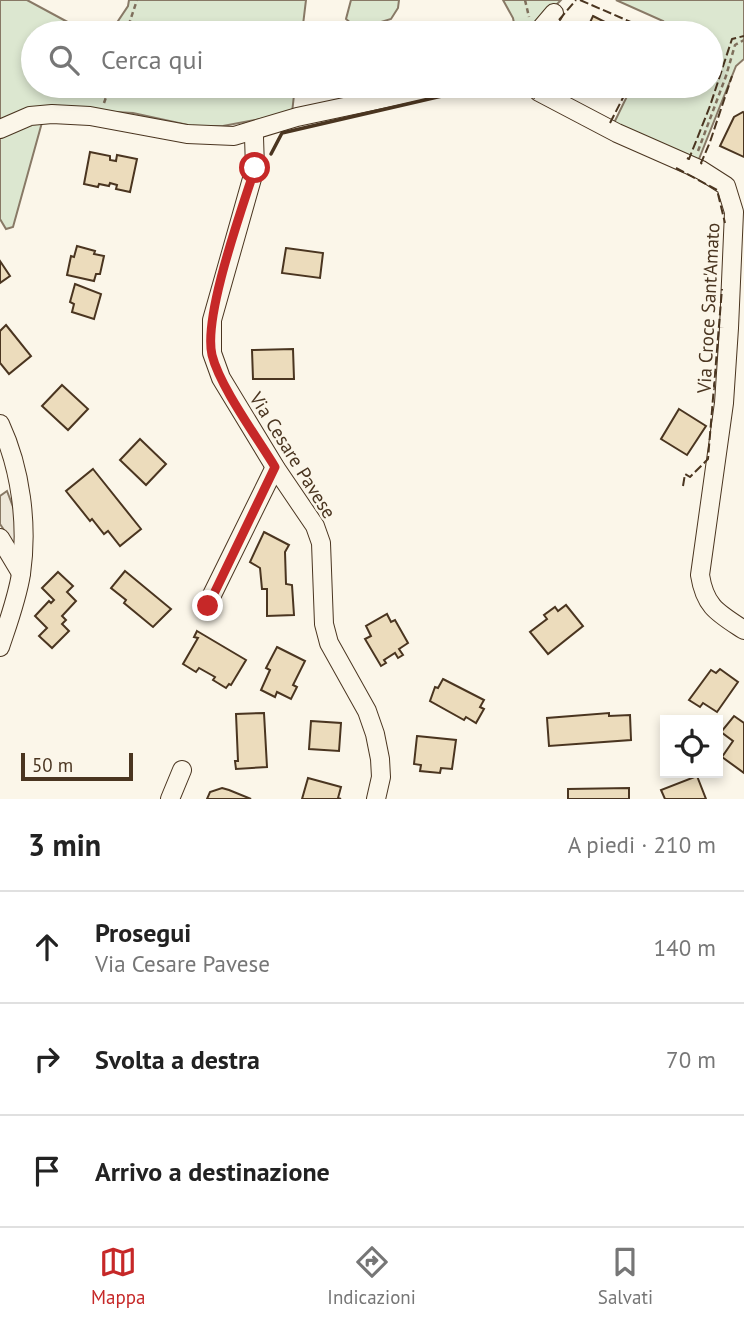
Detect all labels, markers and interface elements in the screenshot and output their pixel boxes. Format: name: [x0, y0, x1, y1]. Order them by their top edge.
search box: [21, 21, 723, 98]
icon: search: [45, 41, 83, 79]
text: Cerca qui: [101, 43, 204, 76]
route start: [239, 152, 270, 183]
street label: Via Croce Sant'Amato: [691, 222, 724, 395]
street label: Via Cesare Pavese: [244, 387, 341, 523]
route end: [192, 590, 223, 621]
map controls: [660, 715, 723, 778]
button: locate: [660, 715, 723, 778]
scale bar: [21, 750, 133, 782]
text: 50 m: [32, 753, 73, 777]
text: 3 min: [28, 825, 101, 864]
text: A piedi · 210 m: [568, 830, 716, 859]
text: Prosegui: [95, 916, 191, 949]
icon: ahead: [28, 928, 66, 966]
text: 140 m: [654, 933, 716, 962]
text: Via Cesare Pavese: [95, 949, 270, 978]
icon: right: [28, 1040, 66, 1078]
text: Svolta a destra: [95, 1043, 260, 1076]
text: 70 m: [666, 1045, 716, 1074]
icon: arrive: [28, 1152, 66, 1190]
text: Arrivo a destinazione: [95, 1155, 330, 1188]
tab: Mappa: [91, 1243, 145, 1309]
tab: Indicazioni: [327, 1243, 416, 1309]
tab: Salvati: [598, 1243, 653, 1309]

